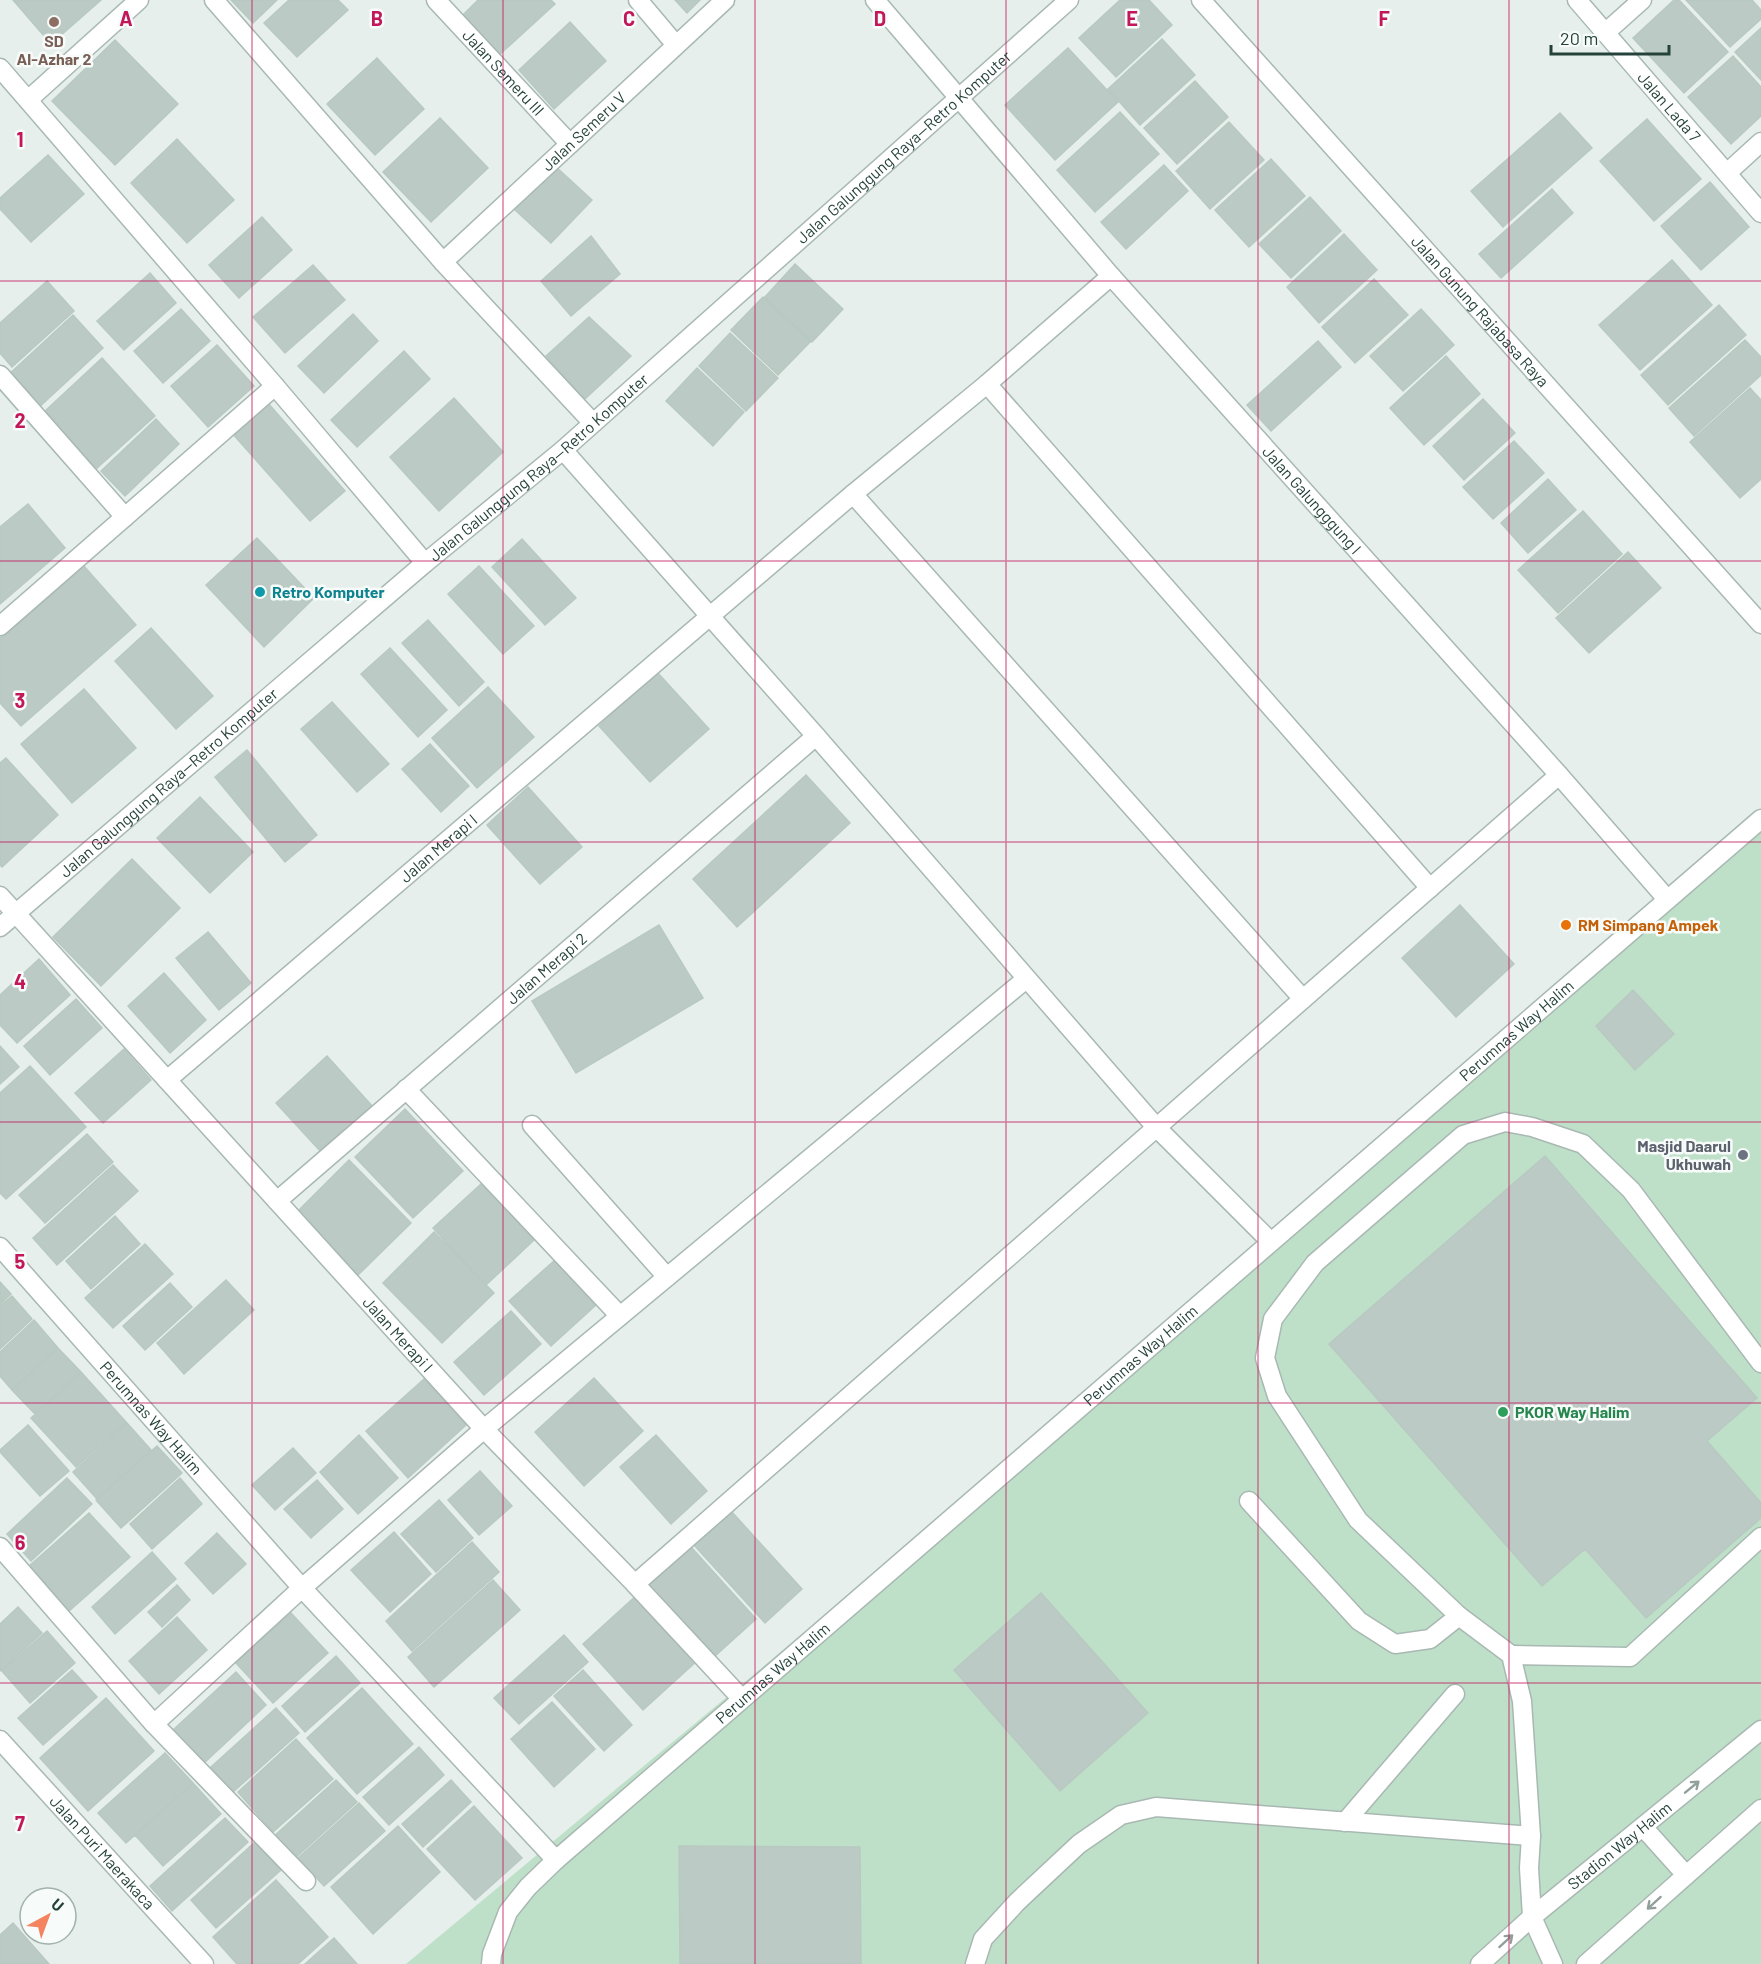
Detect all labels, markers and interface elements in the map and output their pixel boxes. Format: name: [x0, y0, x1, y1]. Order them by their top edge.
text: A: [119, 6, 133, 30]
text: B: [371, 6, 383, 30]
text: C: [623, 6, 635, 30]
text: D: [874, 6, 886, 30]
text: E: [1126, 6, 1138, 30]
text: F: [1378, 6, 1390, 30]
marker: SD Al-Azhar 2: [47, 15, 61, 29]
scale bar: [1551, 18, 1670, 56]
street label: Jalan Semeru III: [459, 25, 548, 119]
text: 20 m: [1560, 27, 1598, 49]
place label: SD Al-Azhar 2: [17, 31, 91, 68]
street label: Jalan Galunggung Raya—Retro Komputer: [792, 46, 1015, 247]
street label: Jalan Lada 7: [1634, 68, 1705, 145]
street label: Jalan Semeru V: [537, 87, 629, 175]
text: 1: [16, 127, 24, 151]
street label: Jalan Gunung Rajabasa Raya: [1408, 231, 1553, 390]
street label: Jalan Galunggung Raya—Retro Komputer: [425, 369, 652, 565]
text: 2: [14, 408, 26, 432]
street label: Jalan Galungggung I: [1259, 442, 1366, 557]
place label: Retro Komputer: [272, 582, 385, 601]
marker: Retro Komputer: [253, 585, 267, 599]
street label: Jalan Galunggung Raya—Retro Komputer: [55, 684, 281, 881]
text: 3: [15, 688, 25, 712]
street label: Jalan Merapi I: [396, 810, 481, 886]
place label: RM Simpang Ampek: [1578, 915, 1719, 934]
marker: RM Simpang Ampek: [1559, 918, 1573, 932]
street label: Jalan Merapi 2: [502, 928, 590, 1008]
text: 4: [14, 969, 26, 993]
street label: Perumnas Way Halim: [1455, 975, 1577, 1084]
place label: Masjid Daarul Ukhuwah: [1637, 1136, 1731, 1173]
marker: Masjid Daarul Ukhuwah: [1736, 1148, 1750, 1162]
text: 5: [15, 1249, 26, 1273]
street label: Jalan Merapi I: [359, 1292, 437, 1376]
street label: Perumnas Way Halim: [1079, 1300, 1201, 1409]
street label: Perumnas Way Halim: [96, 1357, 207, 1478]
place label: PKOR Way Halim: [1515, 1402, 1629, 1421]
marker: PKOR Way Halim: [1496, 1405, 1510, 1419]
text: 6: [15, 1530, 26, 1554]
street label: Perumnas Way Halim: [711, 1618, 833, 1727]
one-way arrow: [1683, 1781, 1699, 1794]
street label: Jalan Puri Maerakaca: [46, 1791, 159, 1913]
street label: Stadion Way Halim: [1563, 1797, 1675, 1893]
text: 7: [15, 1811, 25, 1835]
north arrow: [18, 1886, 78, 1946]
text: U: [48, 1894, 68, 1915]
one-way arrow: [1647, 1896, 1662, 1910]
one-way arrow: [1498, 1934, 1513, 1948]

